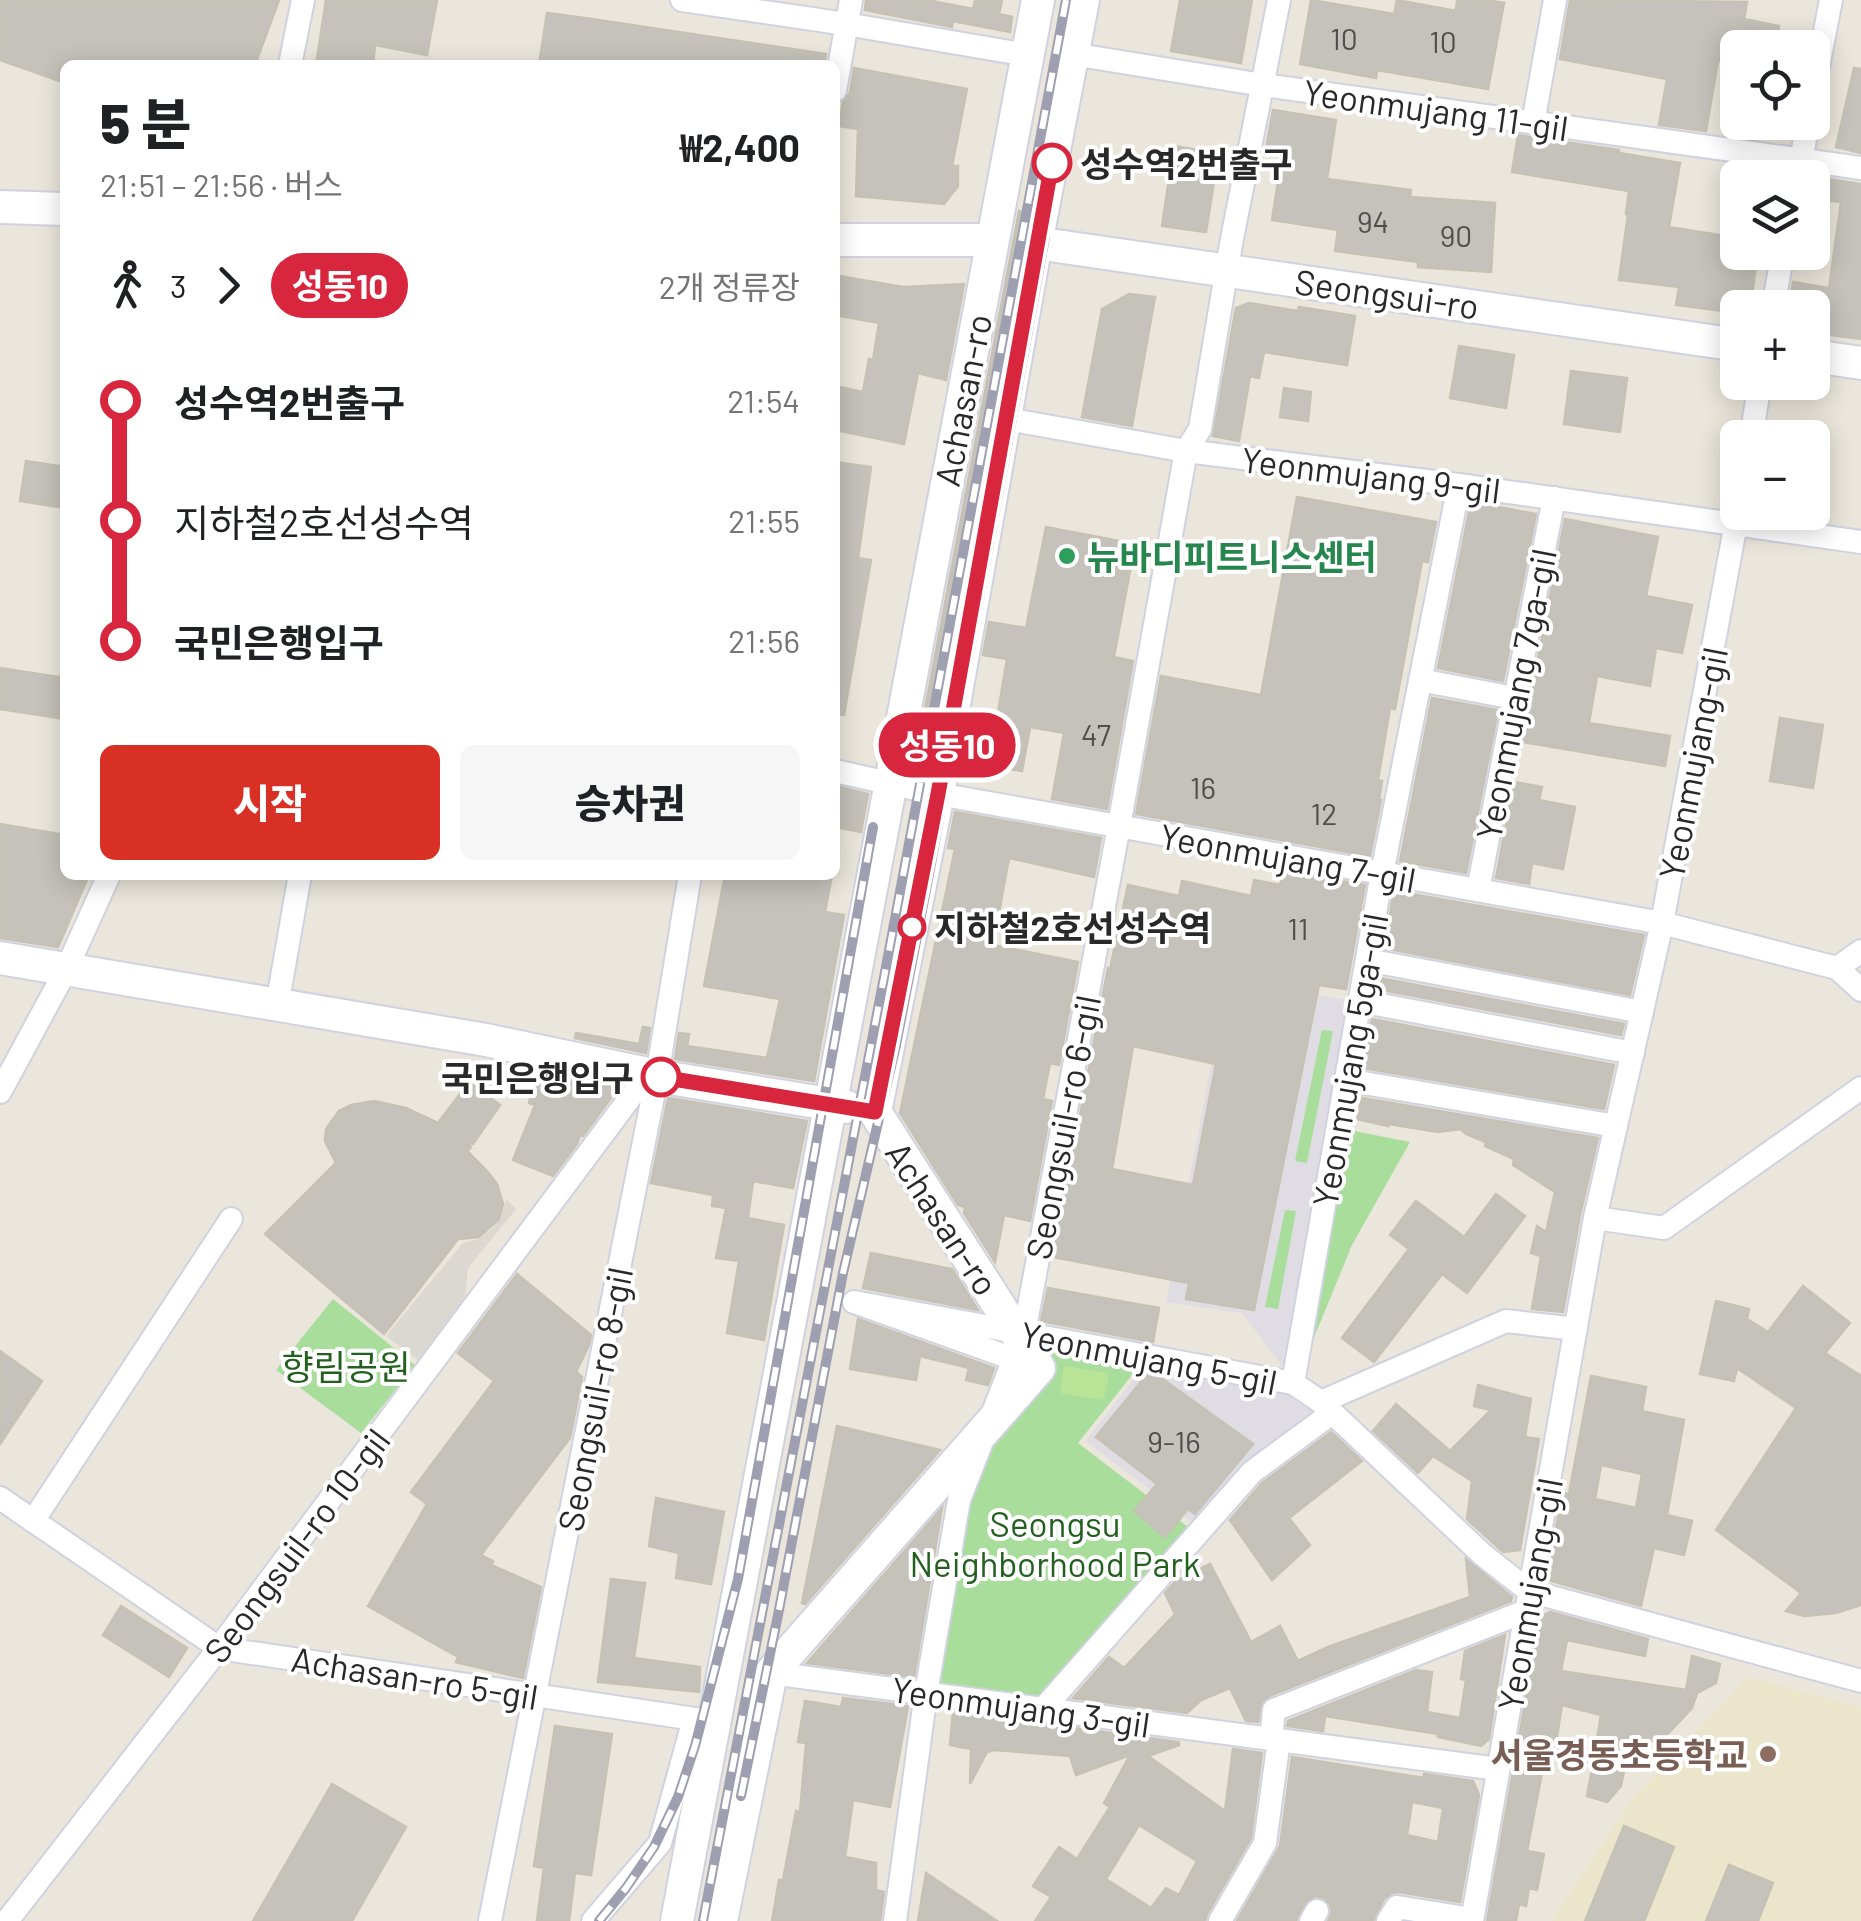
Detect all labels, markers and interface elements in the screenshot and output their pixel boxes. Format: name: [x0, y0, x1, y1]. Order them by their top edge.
house number: 10: [1330, 20, 1358, 56]
house number: 10: [1429, 23, 1457, 59]
map controls: [1720, 30, 1830, 530]
button: locate: [1720, 30, 1830, 140]
street label: Yeonmujang 11-gil: [1301, 70, 1571, 148]
text: 5 분: [100, 89, 192, 155]
text: ₩2,400: [680, 124, 800, 170]
place label: 성수역2번출구: [1080, 142, 1293, 184]
marker: 성수역2번출구: [1033, 144, 1071, 182]
button: layers: [1720, 160, 1830, 270]
text: 21:51 – 21:56 · 버스: [100, 165, 343, 203]
house number: 94: [1357, 203, 1389, 239]
house number: 90: [1440, 217, 1472, 253]
icon: walk: [100, 258, 155, 313]
icon: forward: [201, 258, 256, 313]
street label: Seongsui-ro: [1292, 259, 1482, 327]
text: 성동10: [291, 264, 388, 306]
text: 3: [170, 266, 186, 304]
text: 2개 정류장: [659, 267, 800, 305]
button: +: [1720, 290, 1830, 400]
street label: Achasan-ro: [925, 310, 999, 490]
text: 성수역2번출구: [174, 379, 405, 425]
text: 21:54: [727, 381, 800, 419]
button: −: [1720, 420, 1830, 530]
street label: Yeonmujang 9-gil: [1239, 437, 1503, 511]
text: 지하철2호선성수역: [174, 499, 474, 545]
text: 21:55: [728, 501, 800, 539]
place label: 뉴바디피트니스센터: [1087, 535, 1377, 577]
marker: 뉴바디피트니스센터: [1056, 545, 1078, 567]
street label: Yeonmujang 7ga-gil: [1466, 545, 1564, 843]
text: 국민은행입구: [174, 619, 384, 665]
text: 21:56: [728, 621, 800, 659]
street label: Yeonmujang-gil: [1649, 643, 1735, 883]
line badge: 성동10: [877, 712, 1017, 778]
house number: 47: [1081, 716, 1111, 752]
text: 성동10: [899, 724, 995, 766]
button: 시작: [100, 745, 440, 860]
button: 승차권: [460, 745, 800, 860]
house number: 16: [1190, 769, 1216, 805]
house number: 12: [1311, 795, 1337, 831]
street label: Yeonmujang 7-gil: [1157, 814, 1419, 900]
place label: 지하철2호선성수역: [934, 906, 1211, 948]
house number: 11: [1287, 910, 1309, 946]
street label: Yeonmujang 5ga-gil: [1303, 910, 1395, 1210]
marker: 지하철2호선성수역: [899, 914, 925, 940]
street label: Seongsuil-ro 6-gil: [1016, 991, 1108, 1263]
place label: 국민은행입구: [441, 1056, 634, 1098]
marker: 국민은행입구: [642, 1058, 680, 1096]
street label: Achasan-ro: [878, 1133, 1008, 1303]
street label: Seongsuil-ro 8-gil: [548, 1263, 640, 1535]
street label: Yeonmujang 5-gil: [1017, 1312, 1281, 1402]
park label: 향림공원: [282, 1345, 410, 1387]
street label: Seongsuil-ro 10-gil: [194, 1420, 398, 1670]
house number: 9-16: [1147, 1423, 1201, 1459]
street label: Yeonmujang-gil: [1488, 1474, 1570, 1714]
park label: Seongsu Neighborhood Park: [909, 1502, 1201, 1584]
street label: Achasan-ro 5-gil: [289, 1637, 541, 1717]
street label: Yeonmujang 3-gil: [889, 1667, 1153, 1745]
place label: 서울경동초등학교: [1490, 1733, 1748, 1775]
marker: 서울경동초등학교: [1757, 1743, 1779, 1765]

